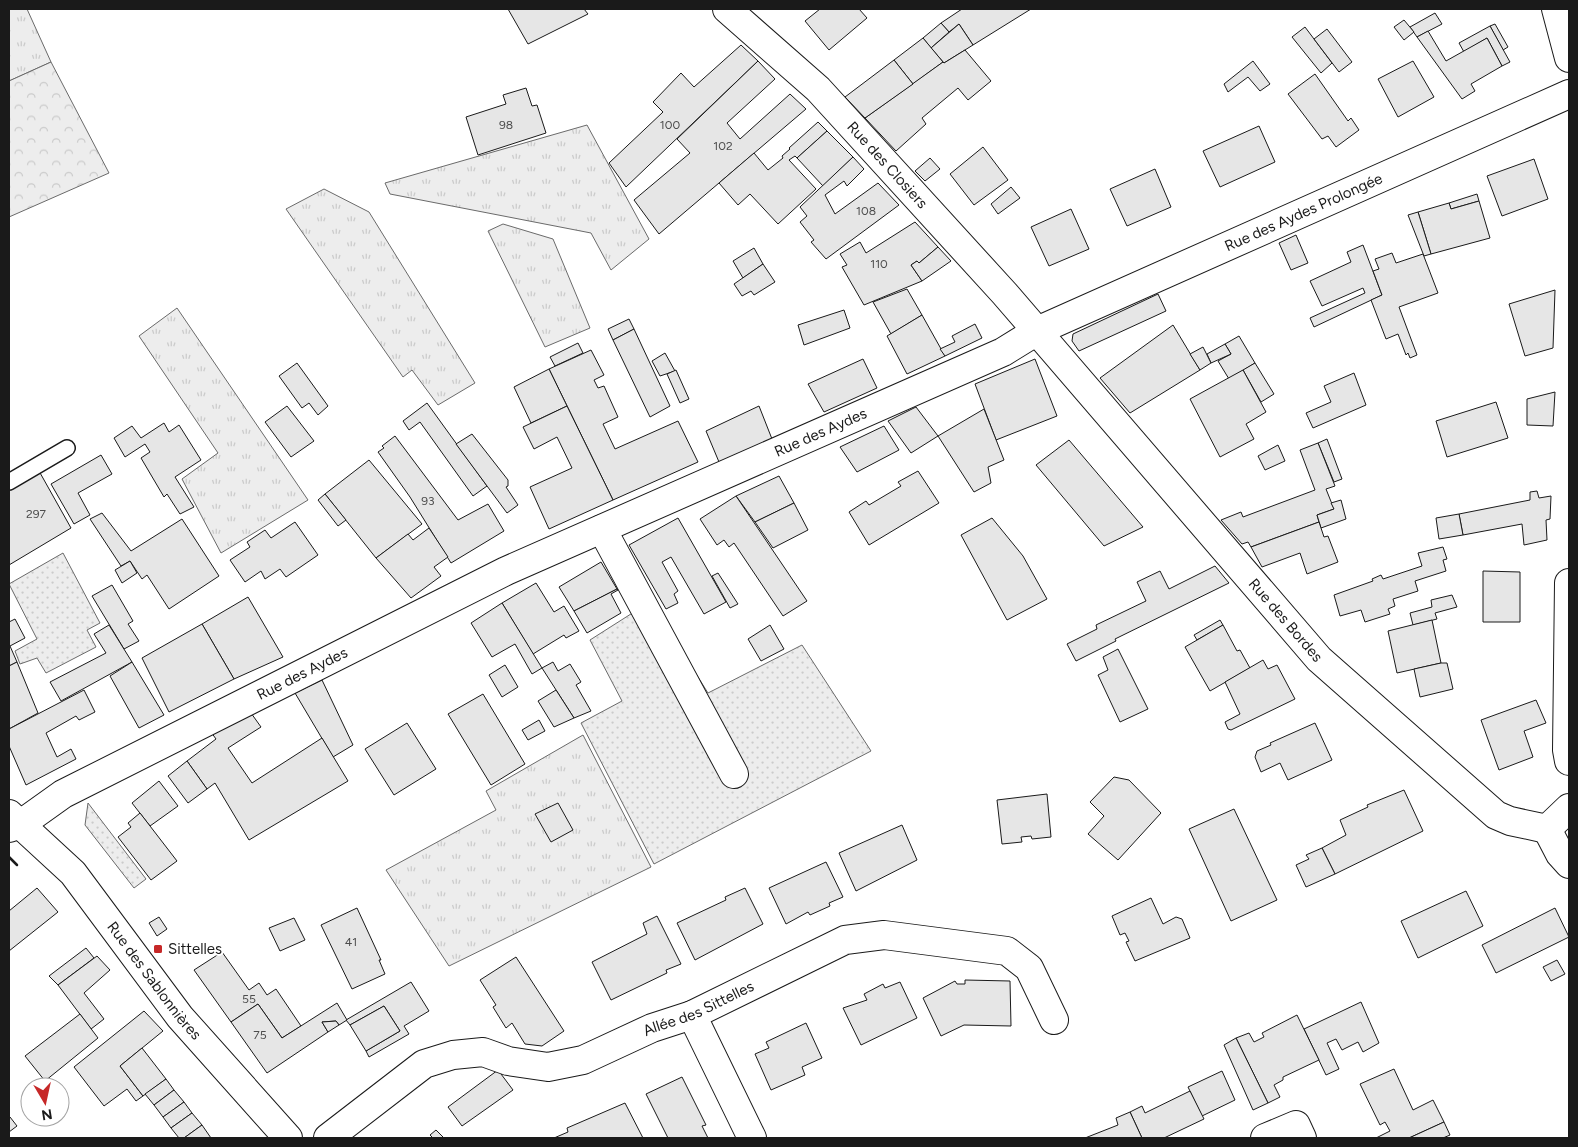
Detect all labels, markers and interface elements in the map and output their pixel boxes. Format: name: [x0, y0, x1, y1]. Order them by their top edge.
house number: 98: [499, 118, 513, 132]
house number: 100: [660, 118, 680, 132]
street label: Rue des Closiers: [843, 118, 931, 212]
house number: 102: [713, 139, 733, 153]
street label: Rue des Aydes Prolongée: [1222, 169, 1385, 255]
house number: 108: [856, 204, 876, 218]
house number: 110: [870, 257, 888, 271]
street label: Rue des Aydes: [772, 404, 870, 461]
house number: 93: [421, 494, 435, 508]
house number: 297: [26, 507, 47, 521]
street label: Rue des Bordes: [1245, 575, 1327, 666]
street label: Rue des Aydes: [254, 643, 350, 704]
street label: Rue des Sablonnières: [103, 918, 205, 1043]
house number: 41: [345, 935, 357, 949]
place label: Sittelles: [168, 940, 222, 958]
marker: Sittelles: [152, 943, 164, 955]
street label: Allée des Sittelles: [640, 977, 757, 1040]
house number: 55: [242, 992, 256, 1006]
house number: 75: [253, 1028, 267, 1042]
north arrow: [20, 1077, 70, 1127]
text: N: [40, 1105, 54, 1124]

